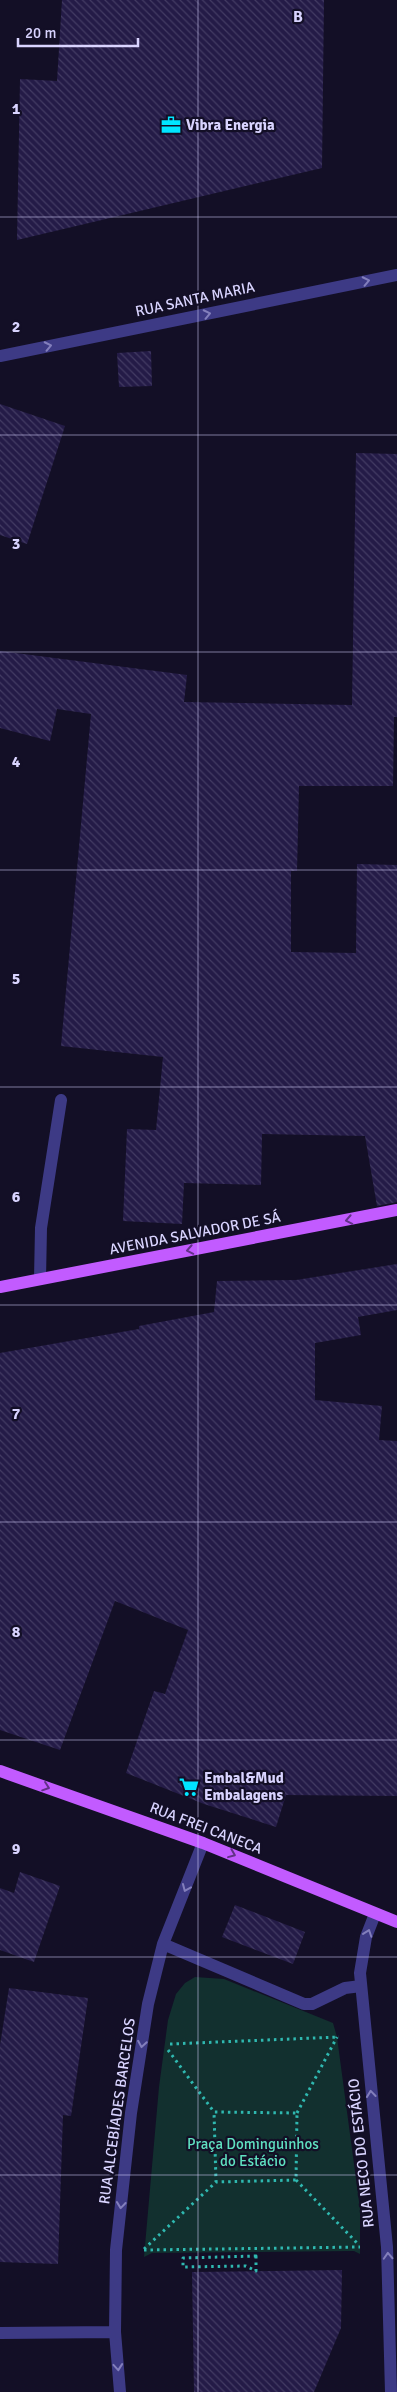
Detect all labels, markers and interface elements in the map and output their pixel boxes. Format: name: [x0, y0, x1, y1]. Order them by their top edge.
text: B: [293, 7, 303, 27]
scale bar: [18, 15, 138, 47]
text: 20 m: [25, 24, 56, 42]
text: 1: [12, 99, 21, 119]
office icon: Vibra Energia: [160, 114, 182, 136]
place label: Vibra Energia: [186, 116, 275, 134]
one-way arrow: [362, 276, 371, 287]
street label: RUA SANTA MARIA: [134, 278, 256, 320]
one-way arrow: [203, 309, 211, 319]
text: 2: [12, 317, 20, 337]
one-way arrow: [43, 341, 52, 352]
text: 3: [12, 534, 20, 554]
text: 4: [12, 752, 21, 772]
text: 5: [12, 969, 20, 989]
text: 6: [12, 1187, 21, 1207]
street label: AVENIDA SALVADOR DE SÁ: [108, 1207, 282, 1258]
one-way arrow: [345, 1214, 354, 1224]
one-way arrow: [185, 1245, 194, 1255]
text: 7: [12, 1404, 21, 1424]
text: 8: [12, 1622, 21, 1642]
place label: Embal&Mud Embalagens: [204, 1769, 284, 1804]
supermarket icon: Embal&Mud Embalagens: [178, 1776, 200, 1798]
one-way arrow: [41, 1781, 50, 1791]
street label: RUA FREI CANECA: [147, 1798, 265, 1858]
text: 9: [12, 1839, 21, 1859]
one-way arrow: [227, 1848, 236, 1859]
one-way arrow: [182, 1883, 193, 1892]
one-way arrow: [362, 1929, 372, 1938]
street label: RUA ALCEBÍADES BARCELOS: [94, 2017, 139, 2205]
one-way arrow: [137, 2040, 148, 2048]
street label: RUA NECO DO ESTÁCIO: [343, 2077, 378, 2229]
one-way arrow: [366, 2090, 377, 2098]
park label: Praça Dominguinhos do Estácio: [187, 2135, 319, 2170]
one-way arrow: [116, 2201, 127, 2209]
one-way arrow: [382, 2252, 393, 2260]
one-way arrow: [112, 2363, 123, 2371]

